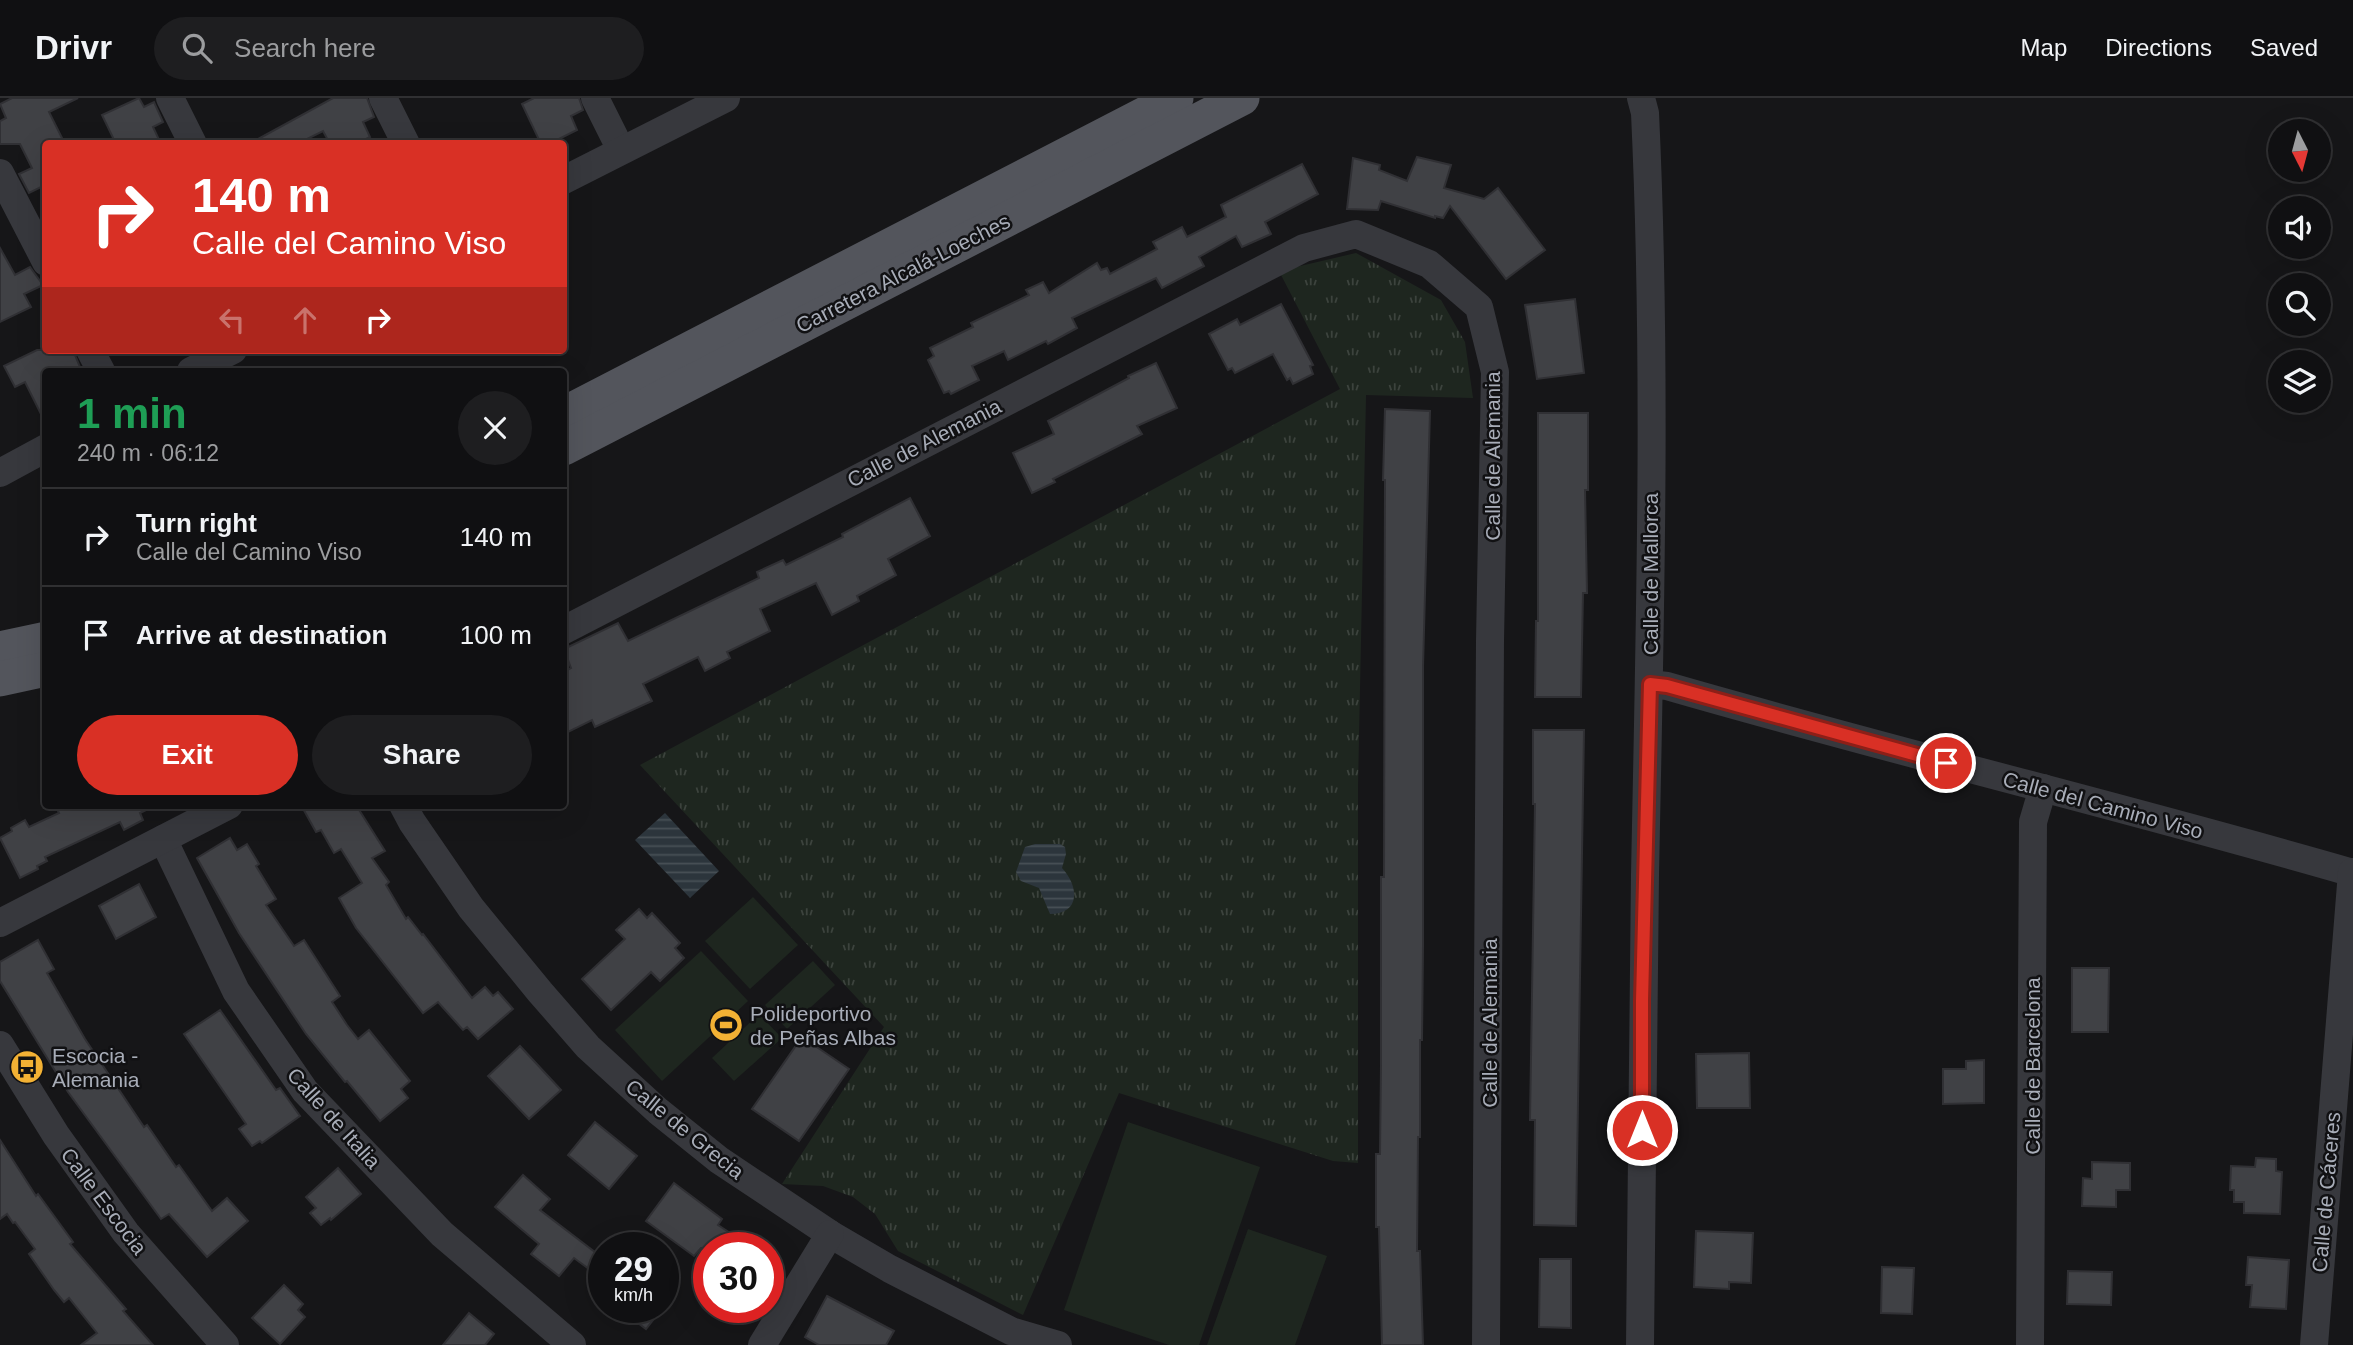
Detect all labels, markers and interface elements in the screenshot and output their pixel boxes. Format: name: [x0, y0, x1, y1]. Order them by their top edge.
search box: [154, 17, 644, 80]
text: Drivr: [35, 29, 112, 66]
icon: search: [178, 29, 216, 67]
text: Search here: [234, 33, 376, 63]
text: Map: [2021, 34, 2067, 61]
text: Directions: [2105, 34, 2212, 61]
text: Saved: [2250, 34, 2318, 61]
north arrow: [2268, 119, 2331, 182]
map controls: [2268, 119, 2331, 413]
icon: right: [77, 168, 168, 259]
text: 140 m: [192, 168, 331, 222]
button: sound: [2268, 196, 2331, 259]
street label: Carretera Alcalá-Loeches: [792, 209, 1014, 337]
text: Calle del Camino Viso: [192, 225, 506, 261]
button: search: [2268, 273, 2331, 336]
icon: left: [213, 301, 251, 339]
icon: ahead: [286, 301, 324, 339]
icon: right: [359, 301, 397, 339]
button: layers: [2268, 350, 2331, 413]
street label: Calle de Alemania: [1481, 371, 1504, 541]
text: 1 min: [77, 390, 187, 437]
button: close: [458, 391, 532, 465]
street label: Calle de Alemania: [843, 394, 1005, 492]
text: 240 m · 06:12: [77, 440, 219, 466]
street label: Calle de Mallorca: [1639, 493, 1662, 655]
text: Turn right: [136, 508, 257, 538]
icon: right: [77, 518, 115, 556]
text: 140 m: [460, 522, 532, 552]
text: Calle del Camino Viso: [136, 539, 362, 565]
icon: arrive: [77, 616, 115, 654]
text: Arrive at destination: [136, 620, 387, 650]
text: 100 m: [460, 620, 532, 650]
button: Exit: [77, 715, 298, 795]
button: Share: [312, 715, 532, 795]
pin: [1916, 733, 1976, 793]
icon: arrive: [1927, 744, 1965, 782]
street label: Calle del Camino Viso: [2000, 767, 2206, 843]
street label: Calle de Alemania: [1478, 938, 1501, 1108]
street label: Calle de Barcelona: [2021, 977, 2044, 1155]
place label: Polideportivo de Peñas Albas: [750, 1002, 896, 1049]
sports icon: Polideportivo de Peñas Albas: [707, 1006, 745, 1044]
place label: Escocia - Alemania: [52, 1044, 140, 1091]
bus stop icon: Escocia - Alemania: [8, 1048, 46, 1086]
street label: Calle de Italia: [283, 1063, 385, 1173]
street label: Calle de Grecia: [622, 1075, 749, 1184]
position arrow: [1605, 1093, 1679, 1167]
street label: Calle de Cáceres: [2308, 1111, 2344, 1273]
street label: Calle Escocia: [57, 1143, 152, 1259]
speed limit sign: 30: [693, 1232, 784, 1323]
text: 29: [614, 1249, 653, 1288]
text: km/h: [614, 1285, 653, 1305]

